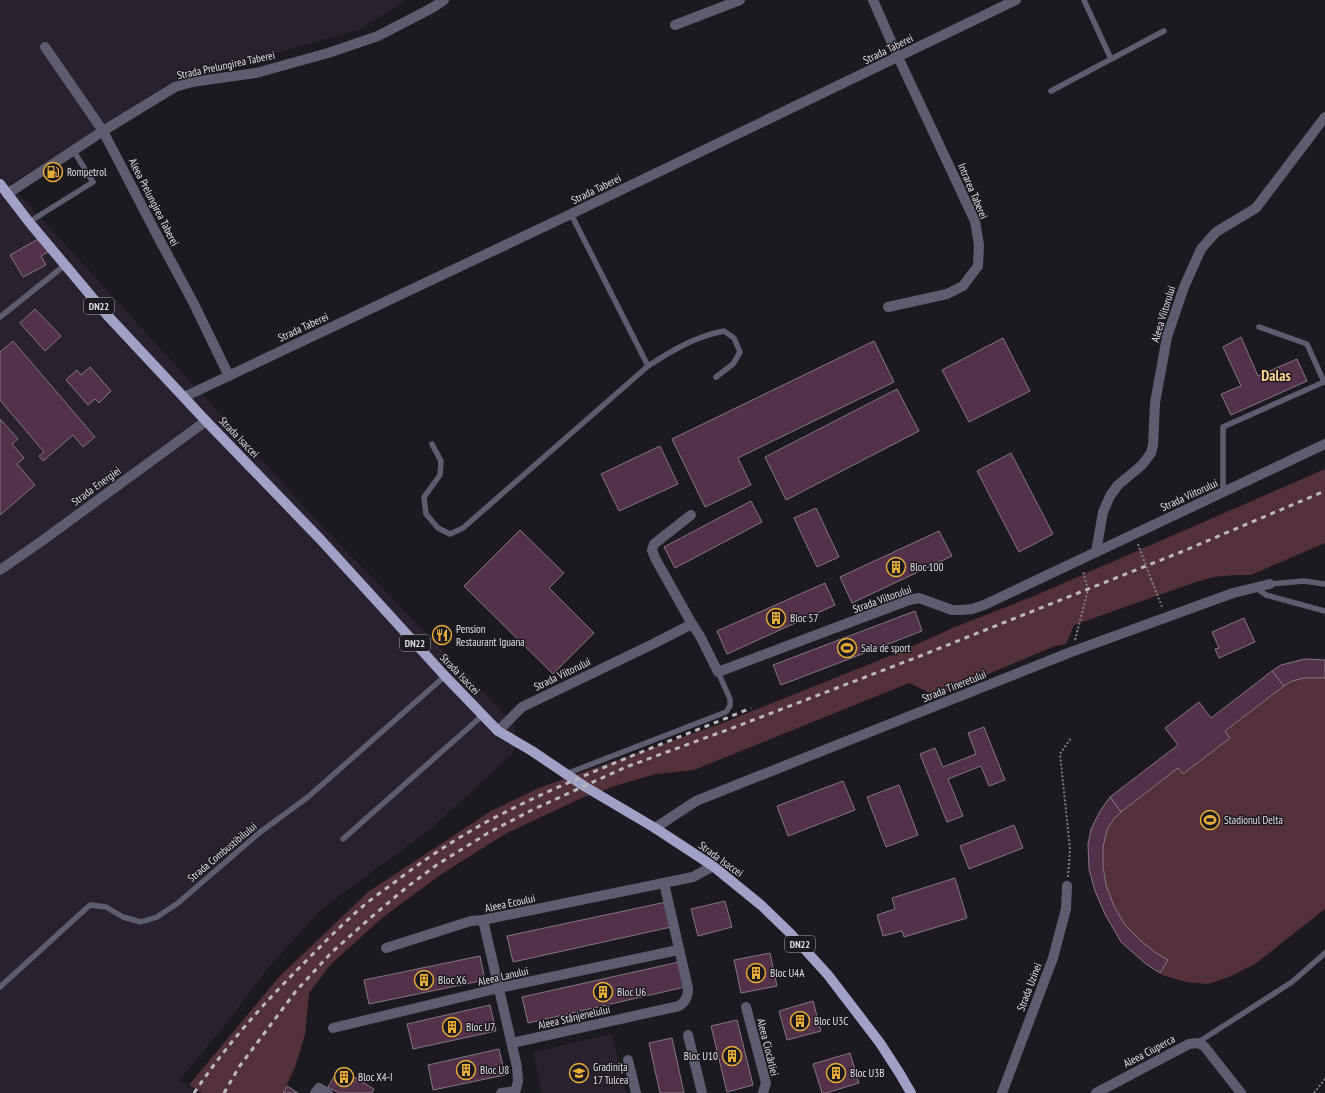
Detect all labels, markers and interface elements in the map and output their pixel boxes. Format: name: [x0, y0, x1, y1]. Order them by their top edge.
street label: Strada Taberei: [861, 31, 915, 67]
street label: Strada Prelungirea Taberei: [176, 48, 276, 82]
street label: Aleea Prelungirea Taberei: [126, 156, 182, 248]
fuel station icon: Rompetrol: [42, 161, 64, 183]
street label: Intrarea Taberei: [955, 161, 991, 221]
place label: Rompetrol: [67, 165, 107, 179]
street label: Strada Taberei: [569, 171, 623, 207]
street label: Aleea Viitorului: [1148, 284, 1178, 344]
road number: DN22: [84, 298, 114, 314]
street label: Strada Taberei: [276, 309, 330, 345]
district label: Dalas: [1261, 366, 1291, 385]
street label: Strada Isaccei: [216, 414, 262, 460]
street label: Strada Energiei: [68, 463, 124, 509]
street label: Strada Viitorului: [1158, 476, 1220, 514]
building icon: Bloc 100: [885, 556, 907, 578]
place label: Bloc 100: [910, 560, 943, 574]
street label: Strada Viitorului: [851, 582, 913, 616]
building icon: Bloc 57: [765, 607, 787, 629]
place label: Bloc 57: [790, 611, 818, 625]
place label: Pension Restaurant Iguana: [456, 622, 525, 649]
restaurant icon: Pension Restaurant Iguana: [431, 624, 453, 646]
road number: DN22: [400, 635, 430, 651]
sports icon: Sala de sport: [836, 637, 858, 659]
place label: Sala de sport: [861, 641, 911, 655]
street label: Strada Isaccei: [437, 651, 483, 697]
street label: Strada Viitorului: [531, 654, 593, 694]
street label: Strada Tineretului: [920, 667, 988, 705]
sports icon: Stadionul Delta: [1199, 809, 1221, 831]
place label: Stadionul Delta: [1224, 813, 1283, 827]
street label: Strada Combustibilului: [184, 819, 260, 885]
street label: Strada Isaccei: [696, 838, 746, 880]
street label: Aleea Ecoului: [484, 891, 536, 915]
road number: DN22: [785, 936, 815, 952]
street label: Strada Uzinei: [1013, 961, 1045, 1013]
building icon: Bloc U4A: [745, 962, 767, 984]
street label: Aleea Lanului: [476, 963, 530, 989]
place label: Bloc U4A: [770, 966, 805, 980]
building icon: Bloc X6: [413, 969, 435, 991]
place label: Bloc X6: [438, 973, 467, 987]
building icon: Bloc U6: [592, 981, 614, 1003]
place label: Bloc U6: [617, 985, 646, 999]
street label: Aleea Stânjenelului: [536, 1002, 612, 1032]
building icon: Bloc U3C: [789, 1010, 811, 1032]
place label: Bloc U3C: [814, 1014, 848, 1028]
building icon: Bloc U7: [441, 1016, 463, 1038]
street label: Aleea Ciocârliei: [754, 1017, 782, 1077]
place label: Bloc U7: [466, 1020, 495, 1034]
street label: Aleea Ciuperca: [1121, 1032, 1177, 1070]
building icon: Bloc U10: [721, 1045, 743, 1067]
place label: Bloc U10: [684, 1049, 718, 1063]
building icon: Bloc U8: [455, 1059, 477, 1081]
place label: Gradinița 17 Tulcea: [593, 1060, 628, 1087]
school or university icon: Gradinița 17 Tulcea: [568, 1062, 590, 1084]
building icon: Bloc U3B: [825, 1062, 847, 1084]
place label: Bloc U8: [480, 1063, 509, 1077]
building icon: Bloc X4-I: [333, 1066, 355, 1088]
place label: Bloc U3B: [850, 1066, 884, 1080]
place label: Bloc X4-I: [358, 1070, 393, 1084]

